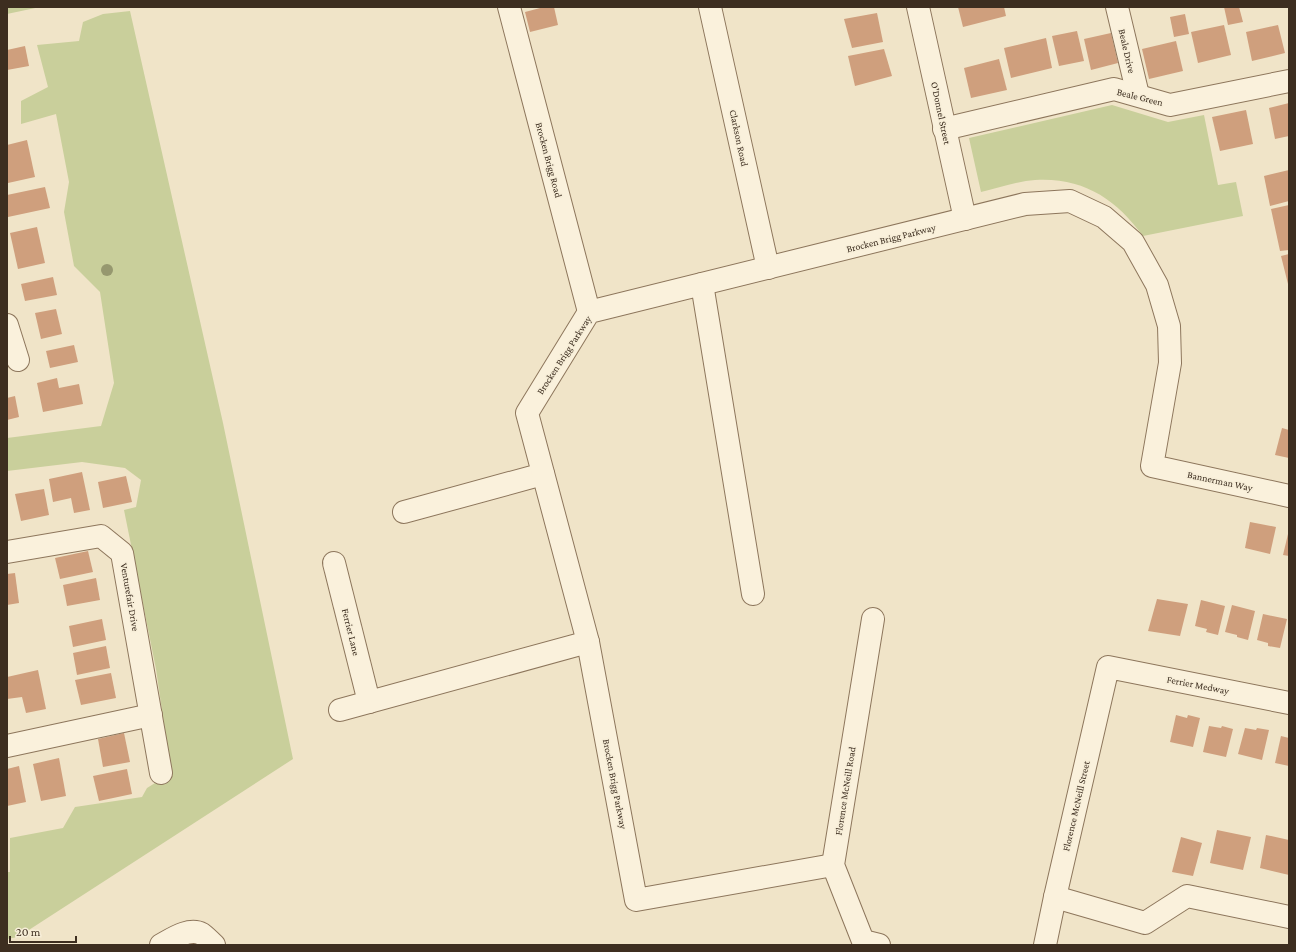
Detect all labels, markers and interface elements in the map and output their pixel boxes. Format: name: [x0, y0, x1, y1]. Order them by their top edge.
street label: Beale Drive: [1117, 28, 1138, 75]
street label: O'Donnel Street: [929, 81, 953, 146]
street label: Beale Green: [1116, 86, 1165, 108]
street label: Clarkson Road: [728, 109, 751, 168]
street label: Brocken Brigg Road: [534, 121, 565, 200]
street label: Brocken Brigg Parkway: [845, 222, 937, 254]
street label: Brocken Brigg Parkway: [534, 313, 594, 396]
street label: Bannerman Way: [1186, 469, 1254, 493]
street label: Venturefair Drive: [119, 562, 141, 632]
street label: Ferrier Lane: [340, 607, 362, 657]
street label: Ferrier Medway: [1166, 674, 1230, 696]
street label: Brocken Brigg Parkway: [601, 738, 629, 830]
street label: Florence McNeill Road: [833, 745, 858, 836]
street label: Florence McNeill Street: [1060, 759, 1092, 852]
scale bar: [10, 918, 76, 944]
text: 20 m: [16, 925, 41, 939]

